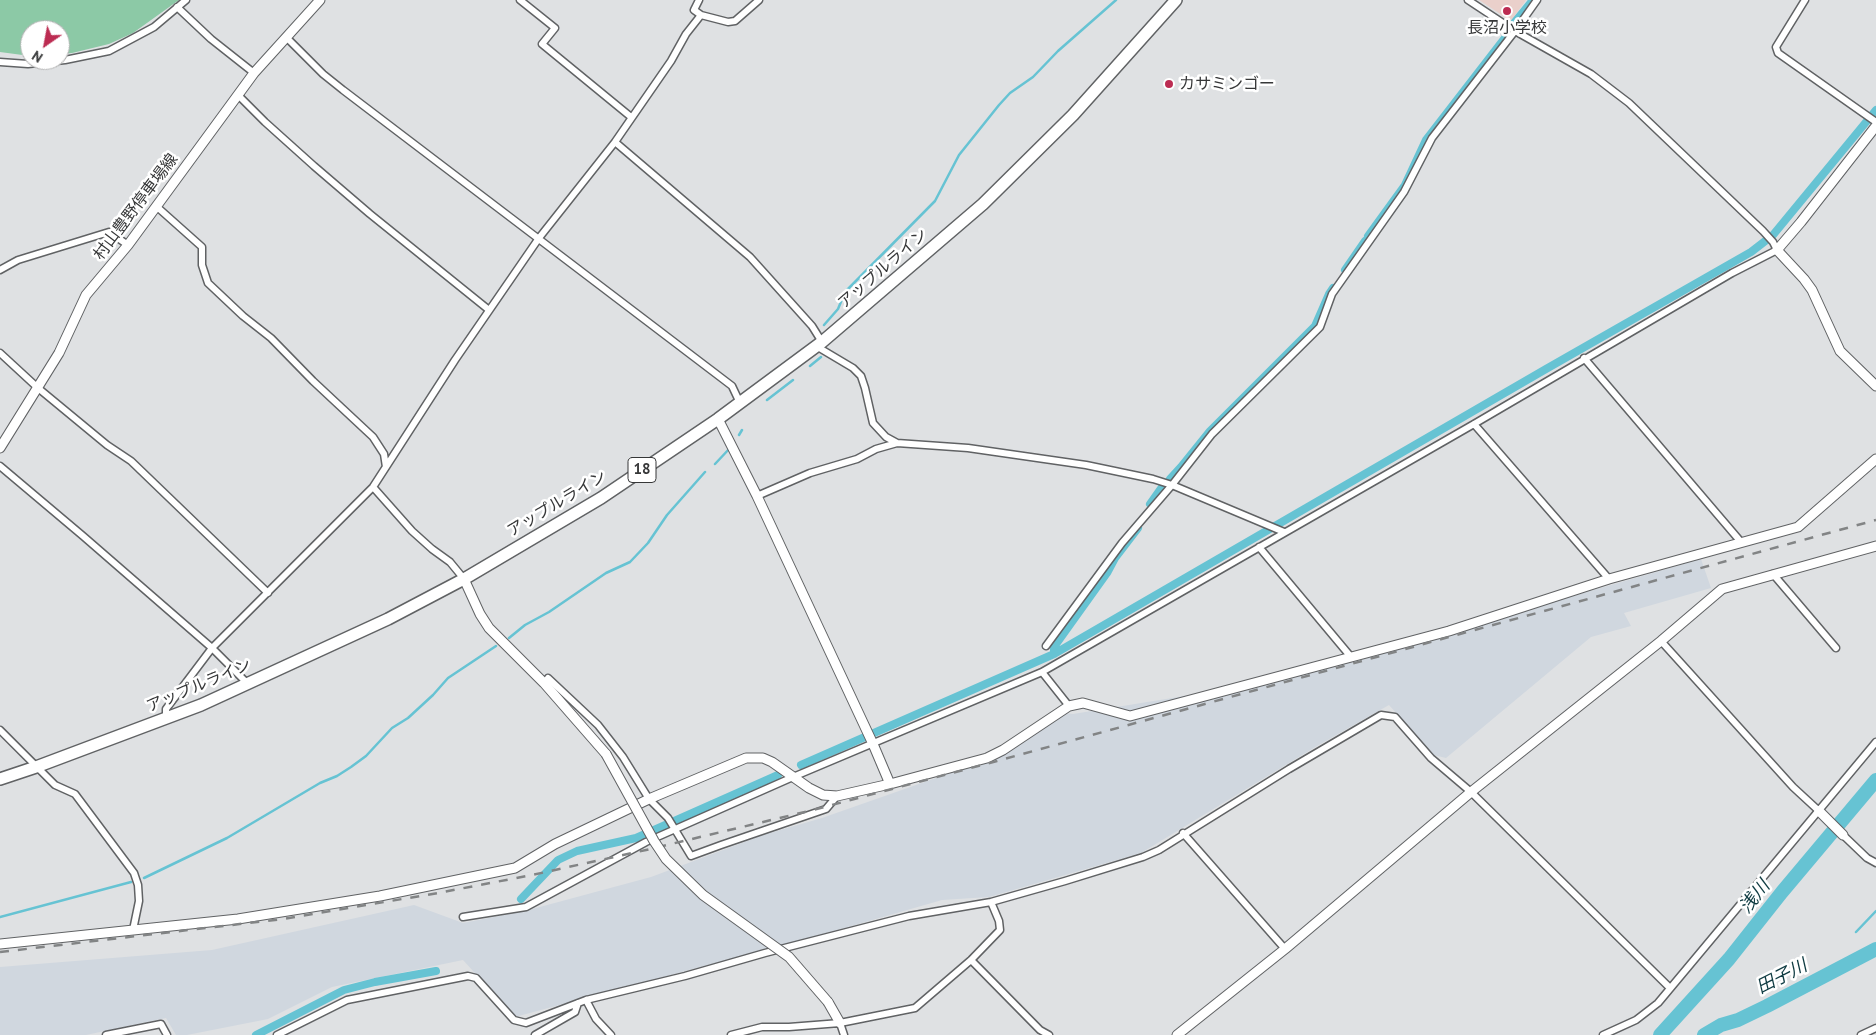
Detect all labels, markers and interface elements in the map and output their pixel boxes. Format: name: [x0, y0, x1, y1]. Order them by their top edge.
marker: 長沼小学校: [1501, 5, 1513, 17]
place label: 長沼小学校: [1467, 18, 1547, 38]
north arrow: [20, 20, 70, 70]
text: N: [29, 47, 46, 67]
place label: カサミンゴー: [1179, 74, 1275, 94]
marker: カサミンゴー: [1163, 78, 1175, 90]
street label: 村山豊野停車場線: [90, 150, 182, 264]
street label: アップルライン: [834, 225, 932, 313]
road number: 18: [628, 458, 656, 482]
street label: アップルライン: [504, 467, 610, 541]
street label: アップルライン: [144, 655, 254, 717]
water label: 浅川: [1735, 876, 1775, 918]
water label: 田子川: [1753, 955, 1811, 999]

